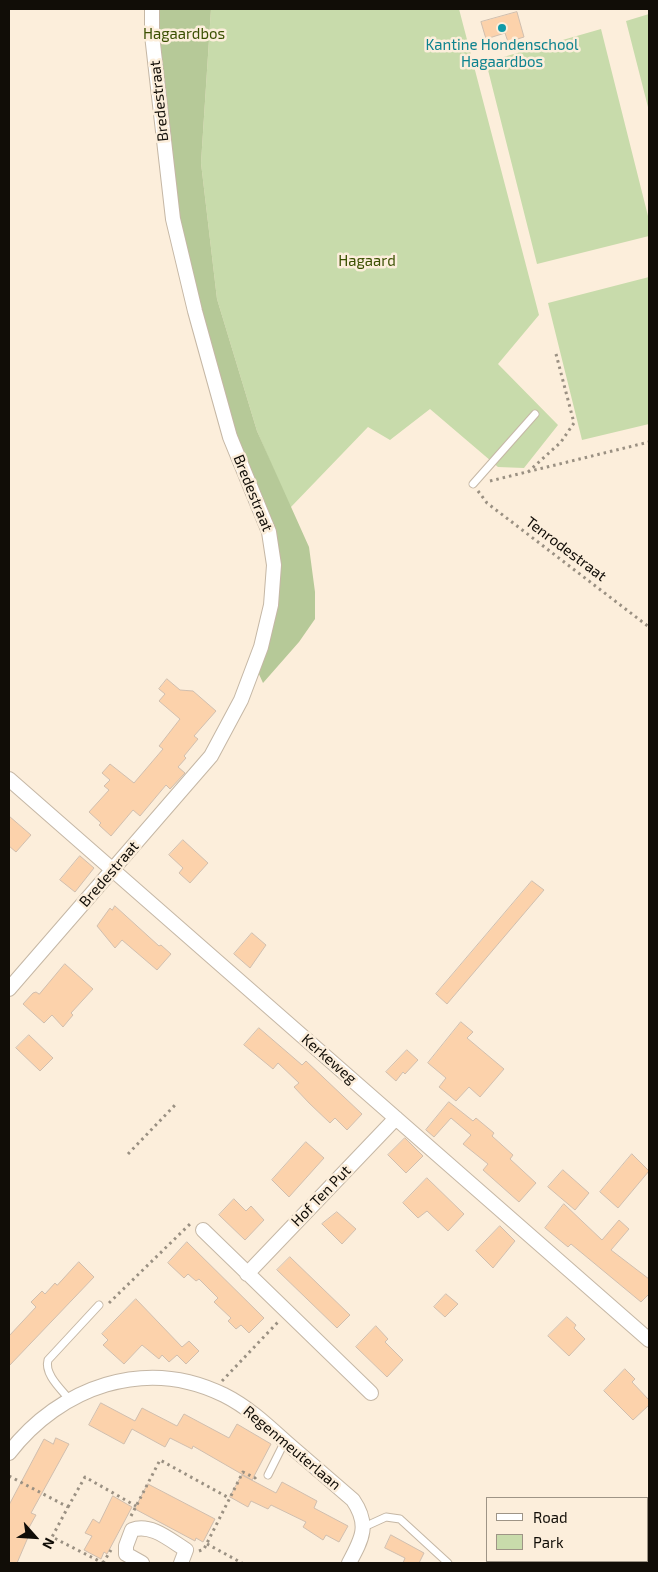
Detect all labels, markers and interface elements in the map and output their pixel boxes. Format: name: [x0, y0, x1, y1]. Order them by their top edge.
marker: Kantine Hondenschool Hagaardbos: [496, 22, 508, 34]
park label: Hagaardbos: [143, 25, 225, 43]
place label: Kantine Hondenschool Hagaardbos: [425, 36, 579, 71]
street label: Bredestraat: [146, 60, 172, 142]
park label: Hagaard: [338, 252, 396, 270]
street label: Bredestraat: [229, 452, 277, 534]
street label: Tenrodestraat: [522, 513, 610, 585]
street label: Bredestraat: [76, 837, 142, 911]
street label: Kerkeweg: [298, 1030, 360, 1088]
street label: Hof Ten Put: [287, 1162, 355, 1230]
street label: Regenmeuterlaan: [240, 1402, 344, 1494]
legend: [486, 1497, 648, 1562]
text: Road: [533, 1508, 568, 1526]
north arrow: [10, 1512, 60, 1562]
text: Park: [533, 1533, 564, 1551]
text: N: [39, 1536, 59, 1552]

